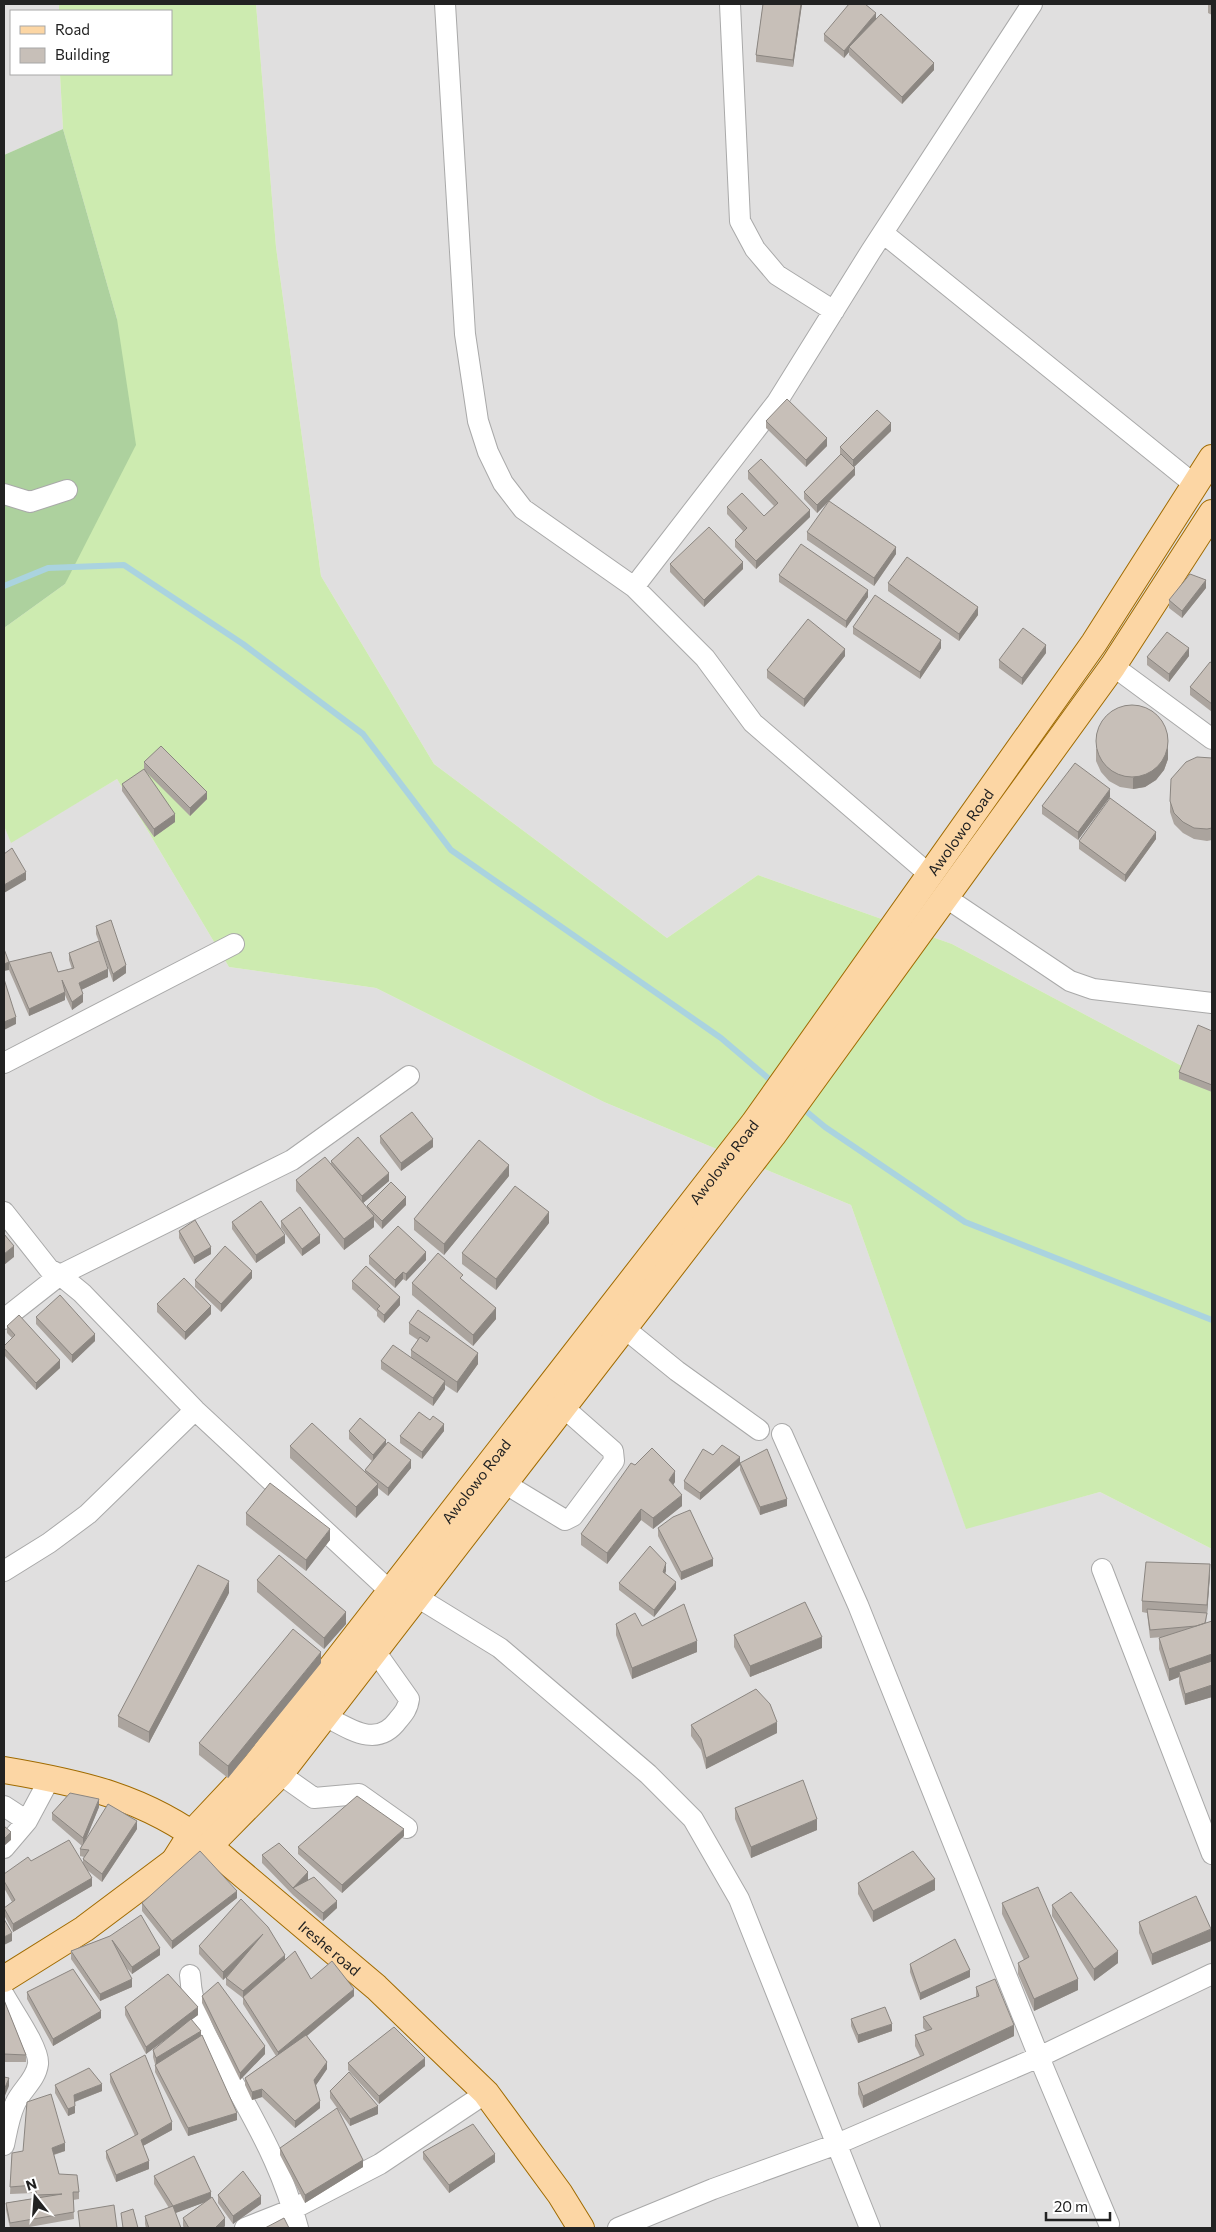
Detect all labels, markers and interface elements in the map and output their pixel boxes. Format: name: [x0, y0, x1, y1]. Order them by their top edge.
legend: [10, 10, 172, 75]
text: Road: [55, 20, 90, 38]
text: Building: [55, 45, 110, 63]
street label: Awolowo Road: [923, 785, 997, 879]
street label: Awolowo Road: [685, 1116, 762, 1208]
street label: Awolowo Road: [438, 1435, 514, 1527]
street label: Ireshe road: [295, 1917, 364, 1979]
north arrow: [10, 2172, 60, 2222]
text: N: [24, 2174, 39, 2194]
scale bar: [1046, 2190, 1110, 2222]
text: 20 m: [1054, 2197, 1088, 2215]

